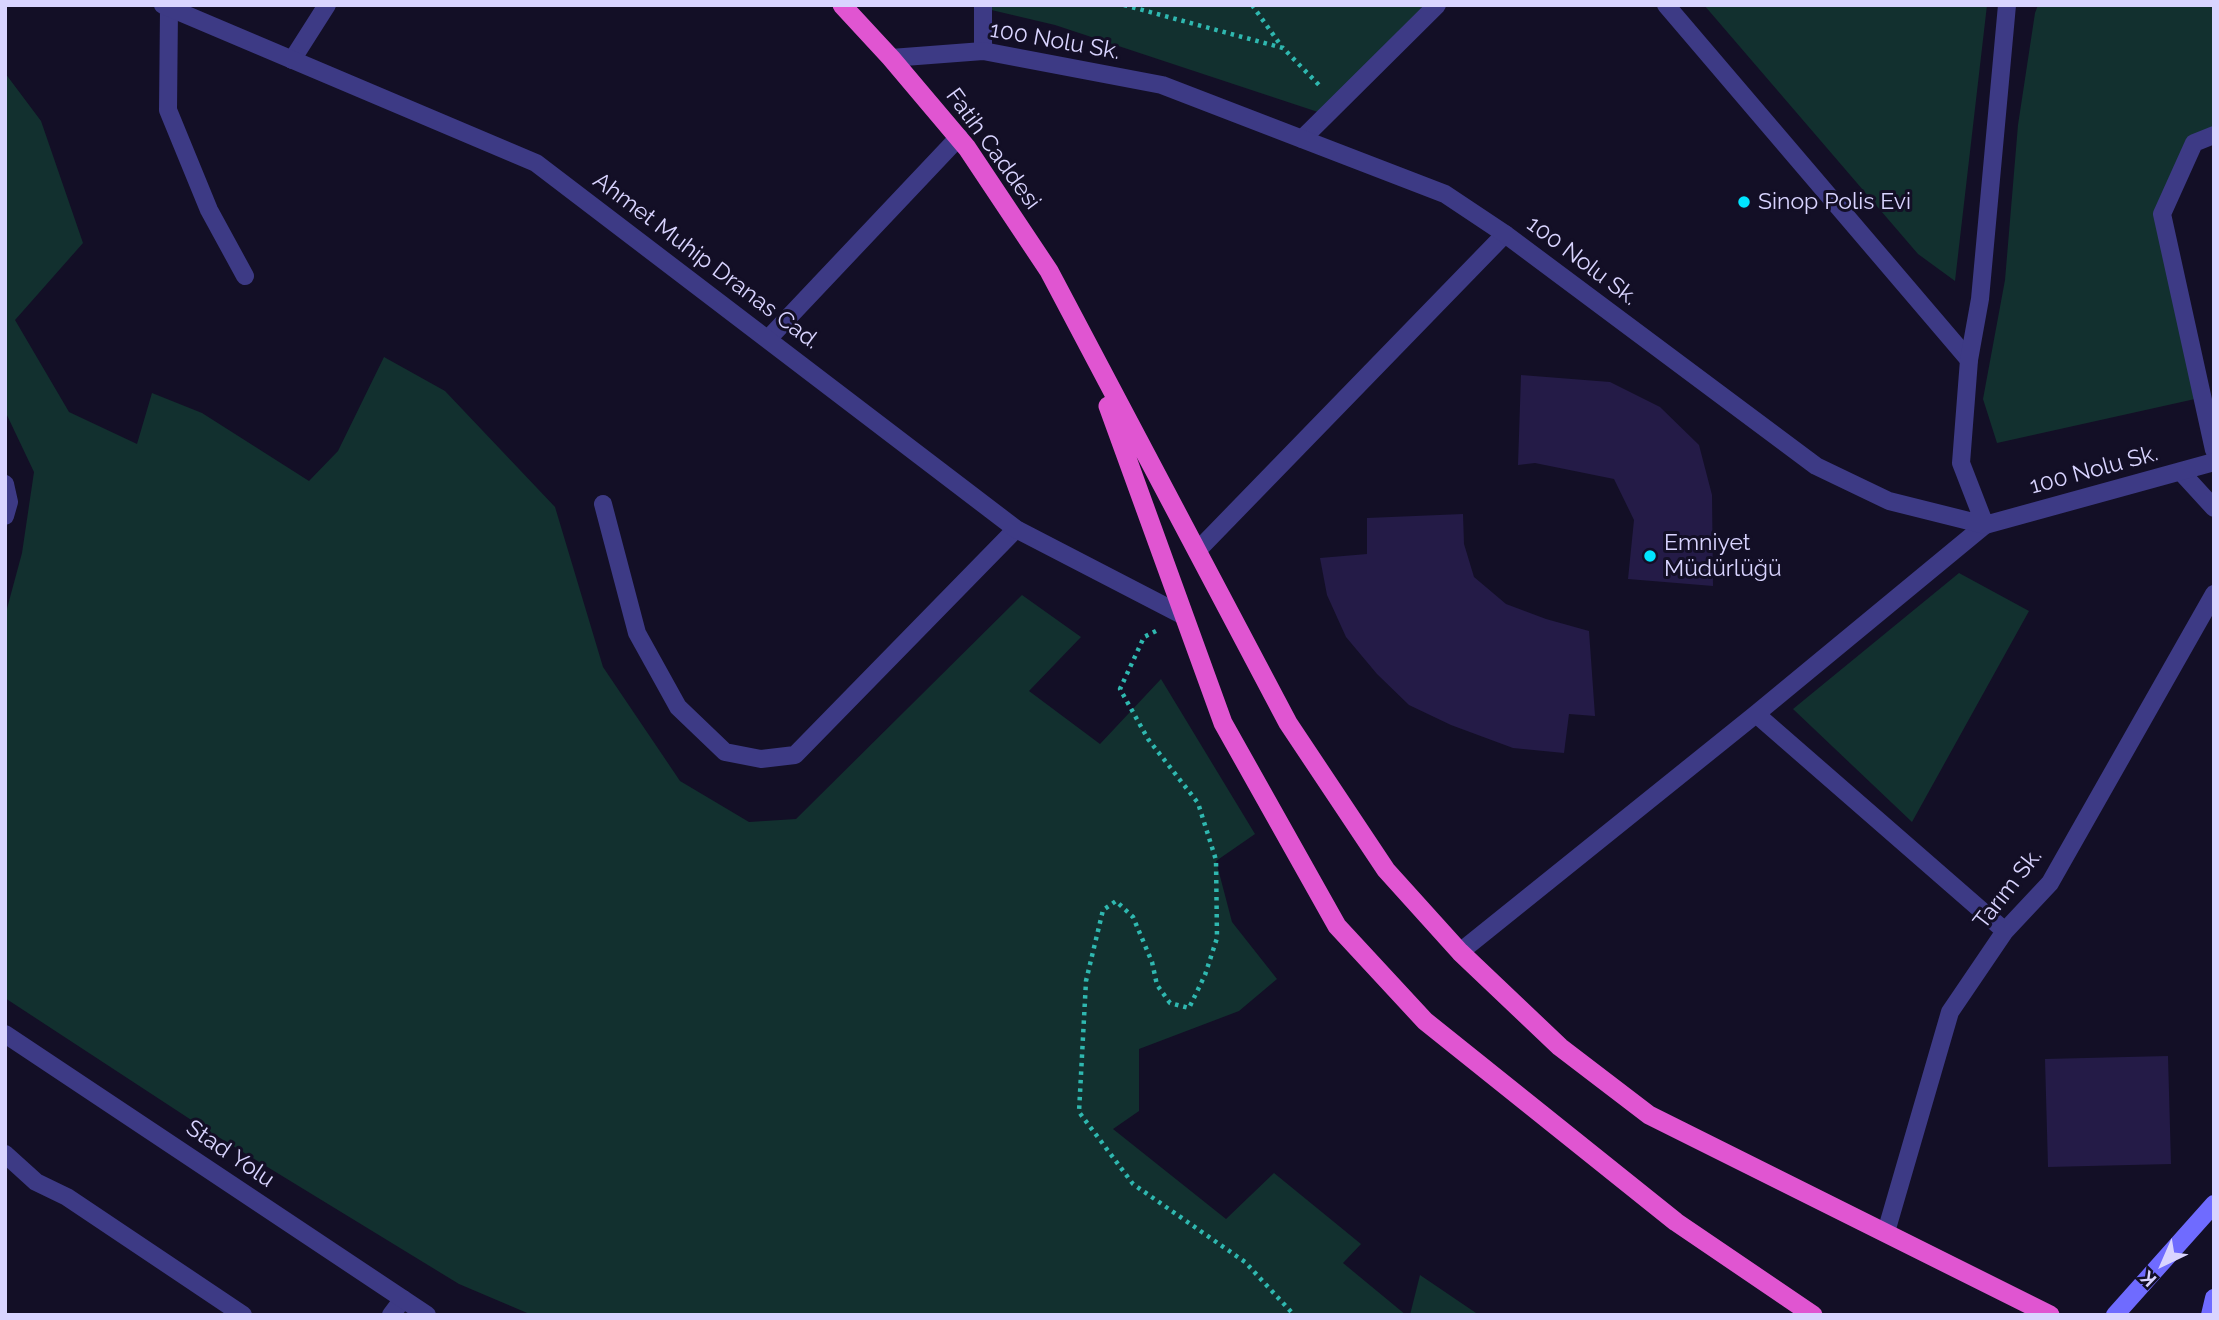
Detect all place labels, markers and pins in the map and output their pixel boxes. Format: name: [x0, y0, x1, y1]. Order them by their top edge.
place label: Sinop Polis Evi: [1758, 188, 1911, 216]
marker: Sinop Polis Evi: [1736, 194, 1752, 210]
place label: Emniyet Müdürlüğü: [1664, 529, 1782, 583]
marker: Emniyet Müdürlüğü: [1642, 548, 1658, 564]

